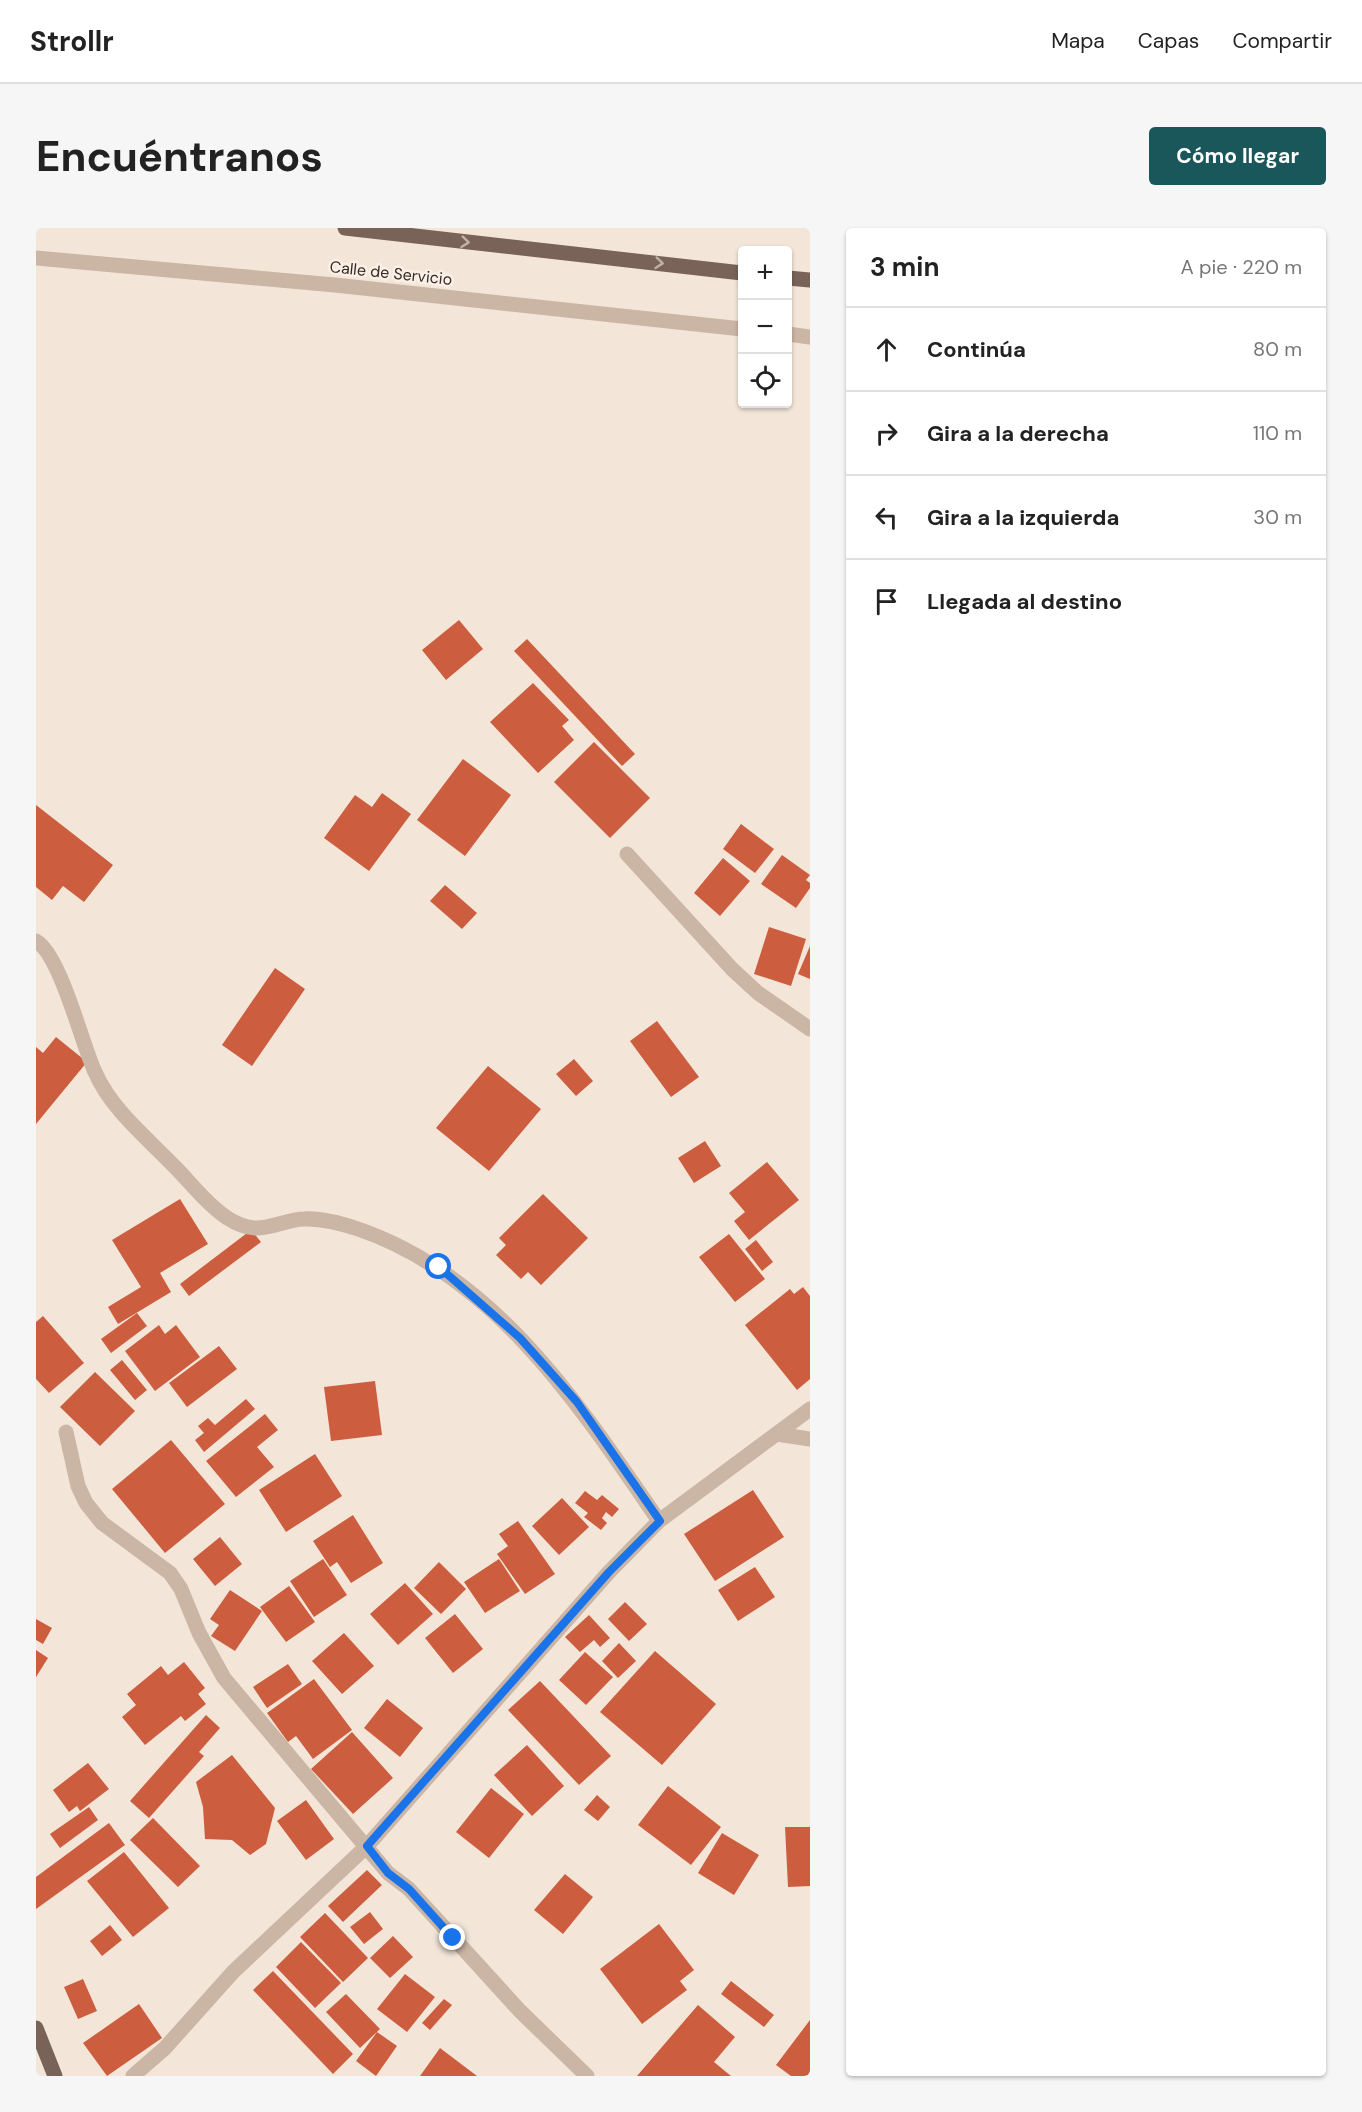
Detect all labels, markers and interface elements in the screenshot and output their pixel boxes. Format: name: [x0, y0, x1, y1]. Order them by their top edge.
text: Strollr: [30, 23, 114, 60]
text: Mapa: [1051, 27, 1105, 55]
text: Capas: [1138, 27, 1199, 55]
text: Compartir: [1232, 27, 1332, 55]
button: Cómo llegar: [1149, 127, 1326, 185]
text: Encuéntranos: [36, 129, 323, 184]
one-way arrow: [461, 235, 470, 247]
map controls: [738, 246, 792, 408]
button: +: [738, 246, 792, 300]
text: 3 min: [870, 250, 939, 284]
text: A pie · 220 m: [1180, 254, 1302, 280]
street label: Calle de Servicio: [329, 256, 453, 290]
one-way arrow: [655, 257, 664, 269]
button: −: [738, 300, 792, 354]
icon: ahead: [870, 333, 903, 366]
text: Continúa: [927, 335, 1026, 364]
text: 80 m: [1253, 336, 1302, 362]
button: locate: [738, 354, 792, 408]
icon: right: [870, 417, 903, 450]
text: Gira a la derecha: [927, 419, 1109, 448]
text: 110 m: [1253, 420, 1302, 446]
icon: left: [870, 501, 903, 534]
text: Gira a la izquierda: [927, 503, 1119, 532]
text: 30 m: [1253, 504, 1302, 530]
icon: arrive: [870, 585, 903, 618]
text: Llegada al destino: [927, 587, 1122, 616]
route start: [425, 1253, 451, 1279]
route end: [439, 1924, 465, 1950]

